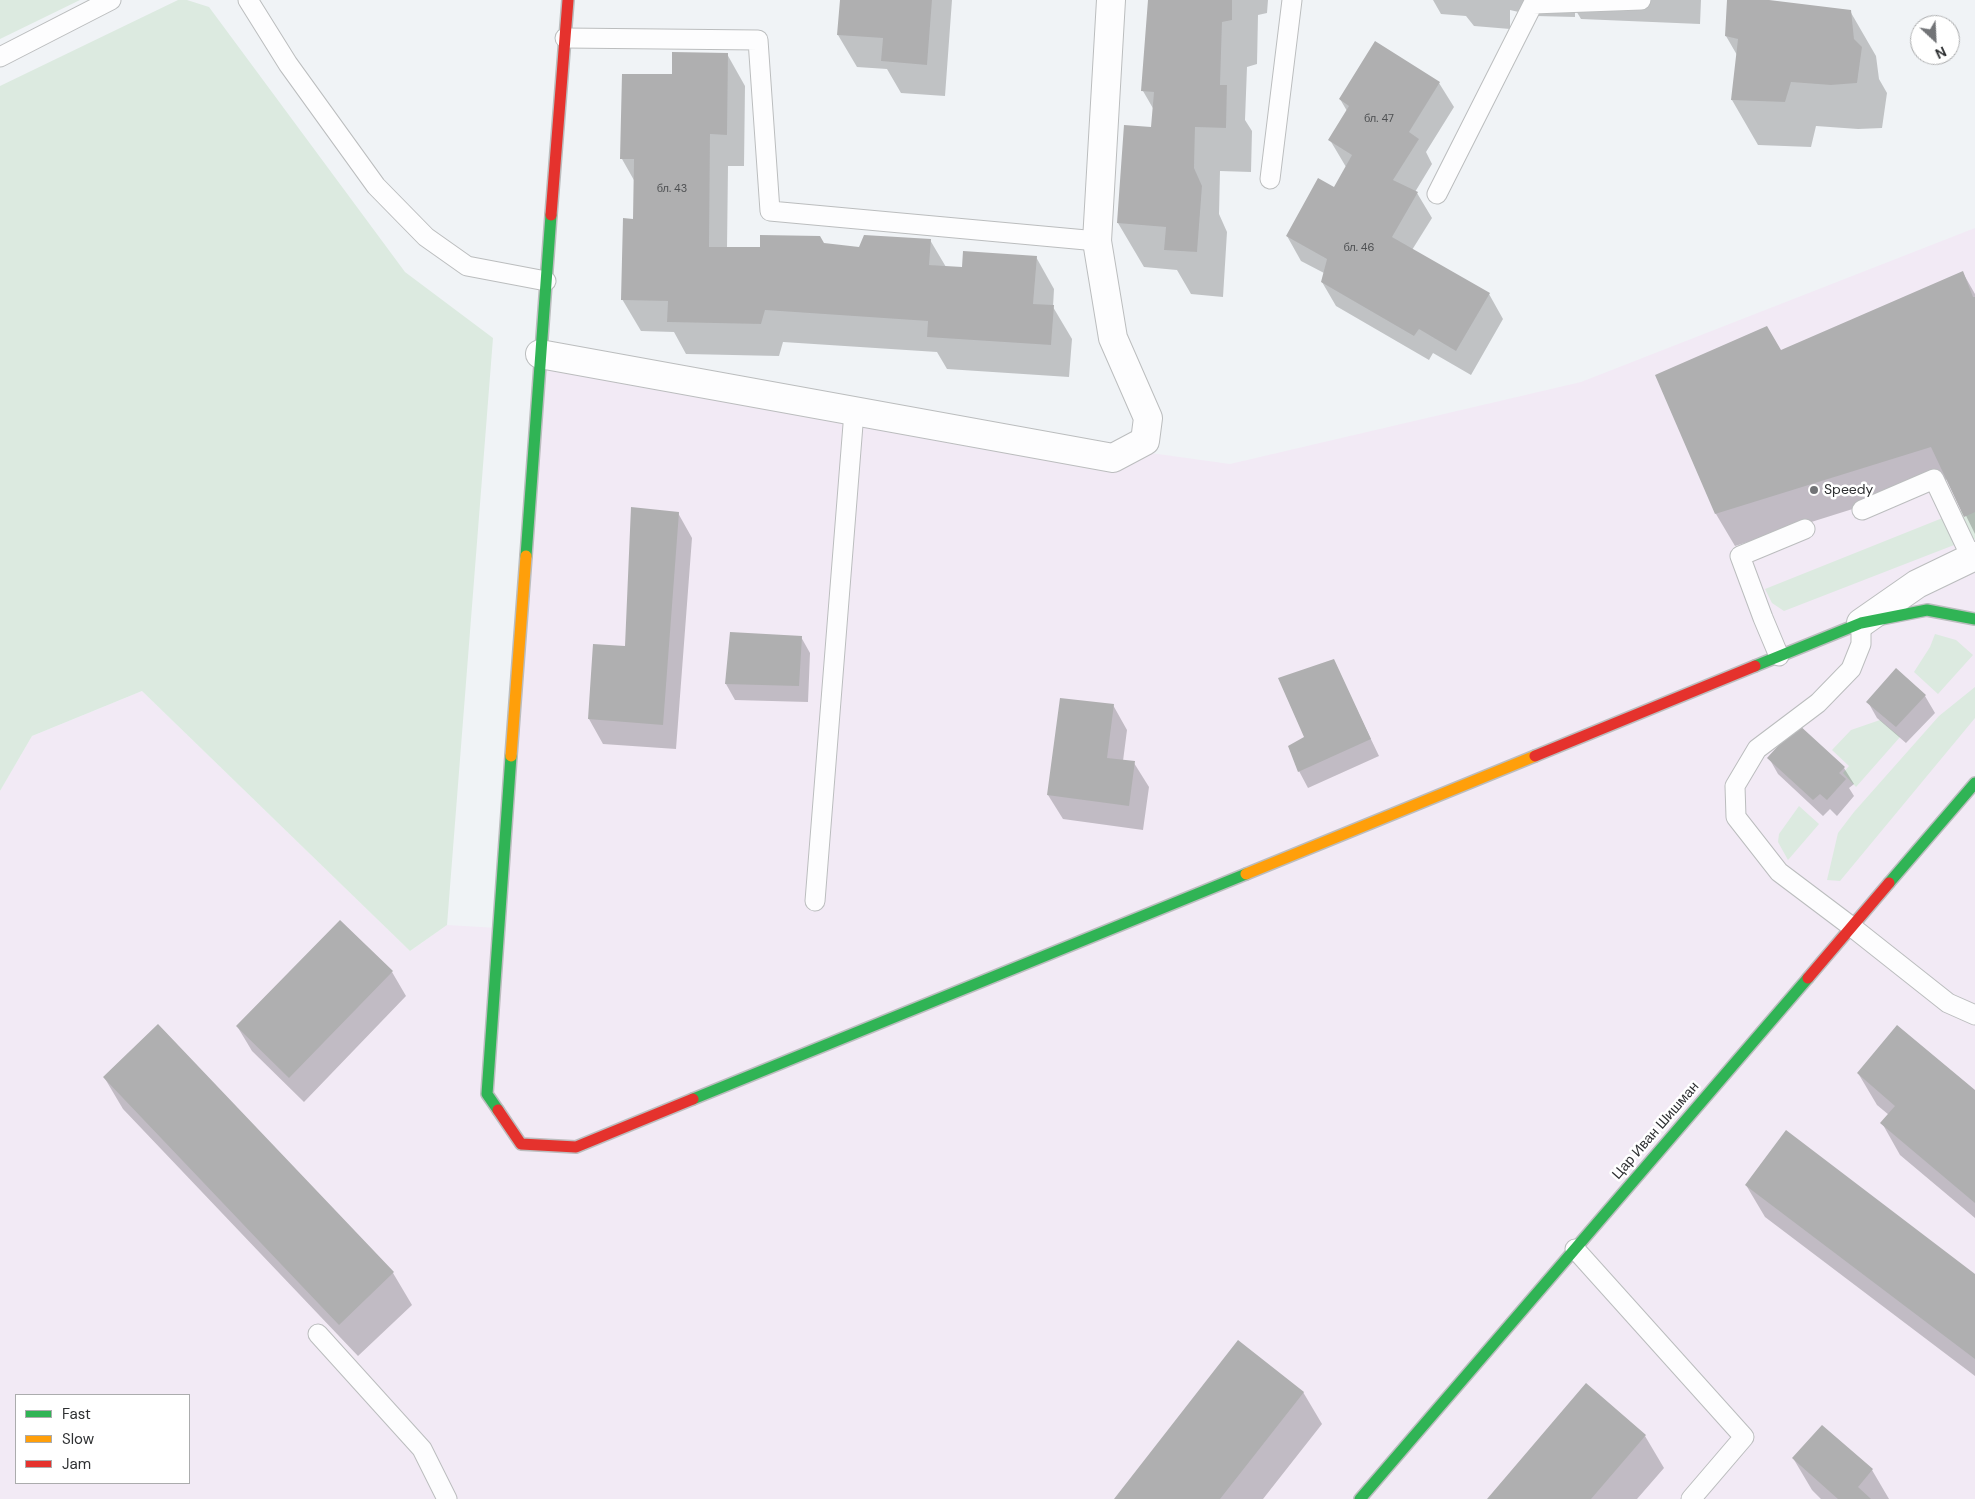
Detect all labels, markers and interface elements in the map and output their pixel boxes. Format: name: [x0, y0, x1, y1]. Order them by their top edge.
north arrow: [1910, 15, 1960, 65]
text: N: [1932, 42, 1949, 63]
house number: бл. 47: [1364, 112, 1394, 126]
house number: бл. 43: [657, 182, 687, 196]
house number: бл. 46: [1344, 241, 1374, 255]
place label: Speedy: [1824, 482, 1873, 498]
marker: Speedy: [1808, 484, 1820, 496]
street label: Цар Иван Шишман: [1609, 1079, 1703, 1183]
legend: [15, 1394, 190, 1484]
text: Fast: [62, 1404, 91, 1424]
text: Slow: [62, 1429, 94, 1449]
text: Jam: [62, 1454, 91, 1474]

